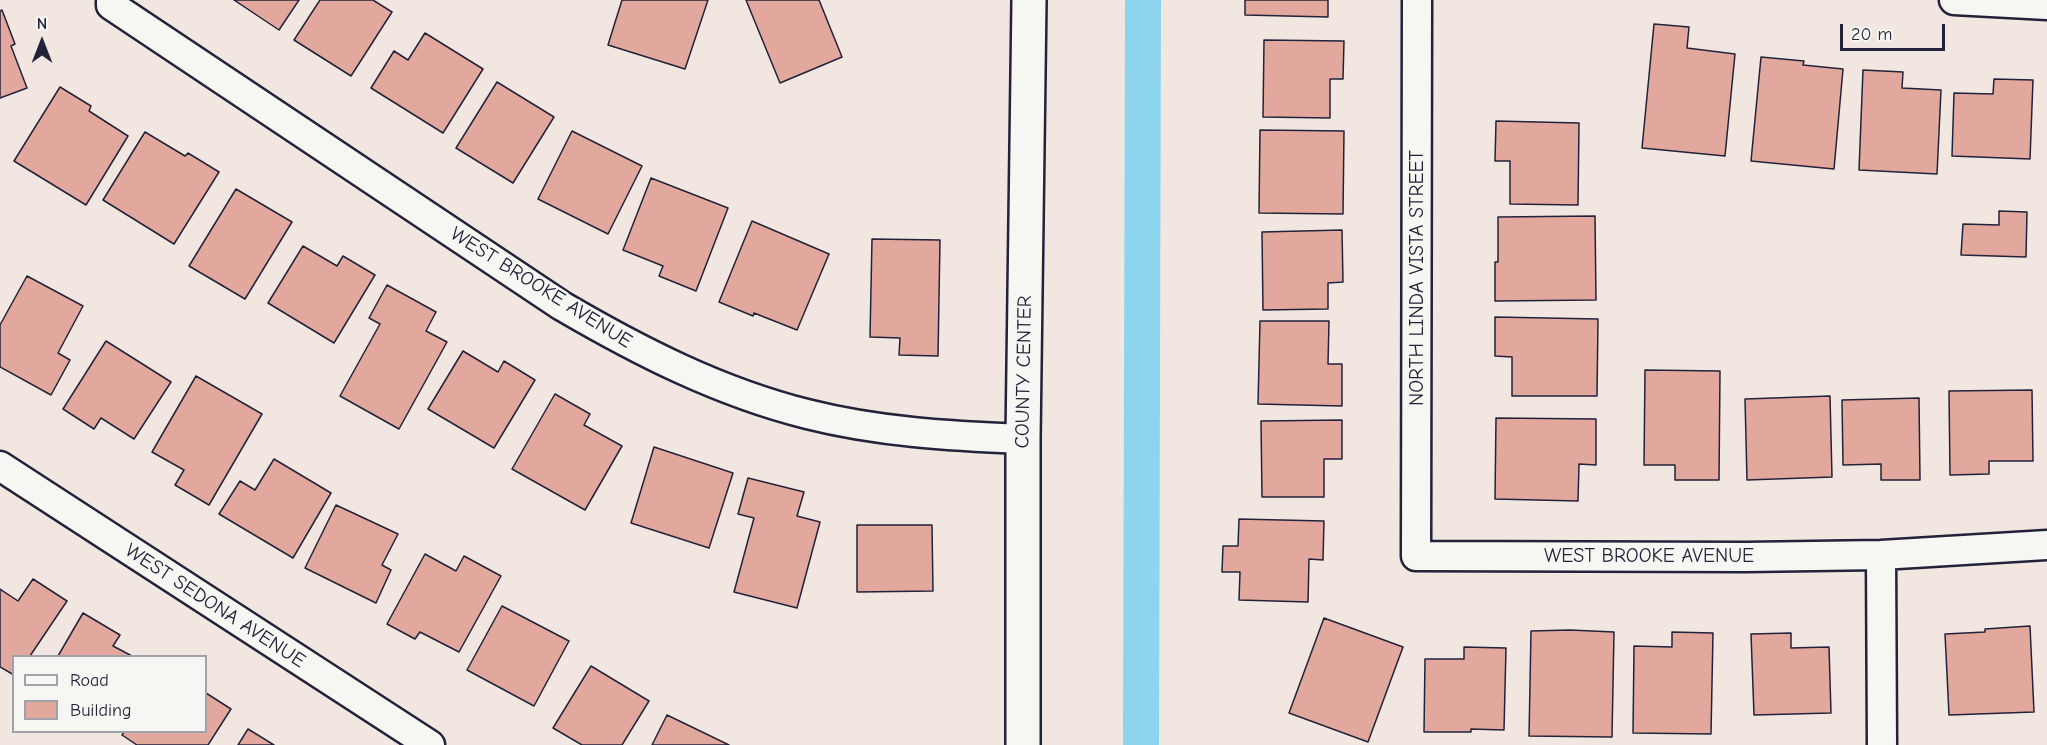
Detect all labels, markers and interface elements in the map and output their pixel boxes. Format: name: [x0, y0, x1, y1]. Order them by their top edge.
north arrow: [12, 12, 72, 72]
scale bar: [1843, 12, 1948, 50]
text: N: [37, 15, 47, 33]
text: 20 m: [1851, 24, 1892, 45]
street label: NORTH LINDA VISTA STREET: [1405, 150, 1429, 406]
street label: WEST BROOKE AVENUE: [446, 222, 636, 354]
street label: COUNTY CENTER: [1011, 295, 1037, 449]
street label: WEST SEDONA AVENUE: [120, 539, 310, 673]
street label: WEST BROOKE AVENUE: [1544, 544, 1754, 568]
legend: [12, 655, 207, 733]
text: Road: [70, 670, 109, 691]
text: Building: [70, 700, 132, 721]

